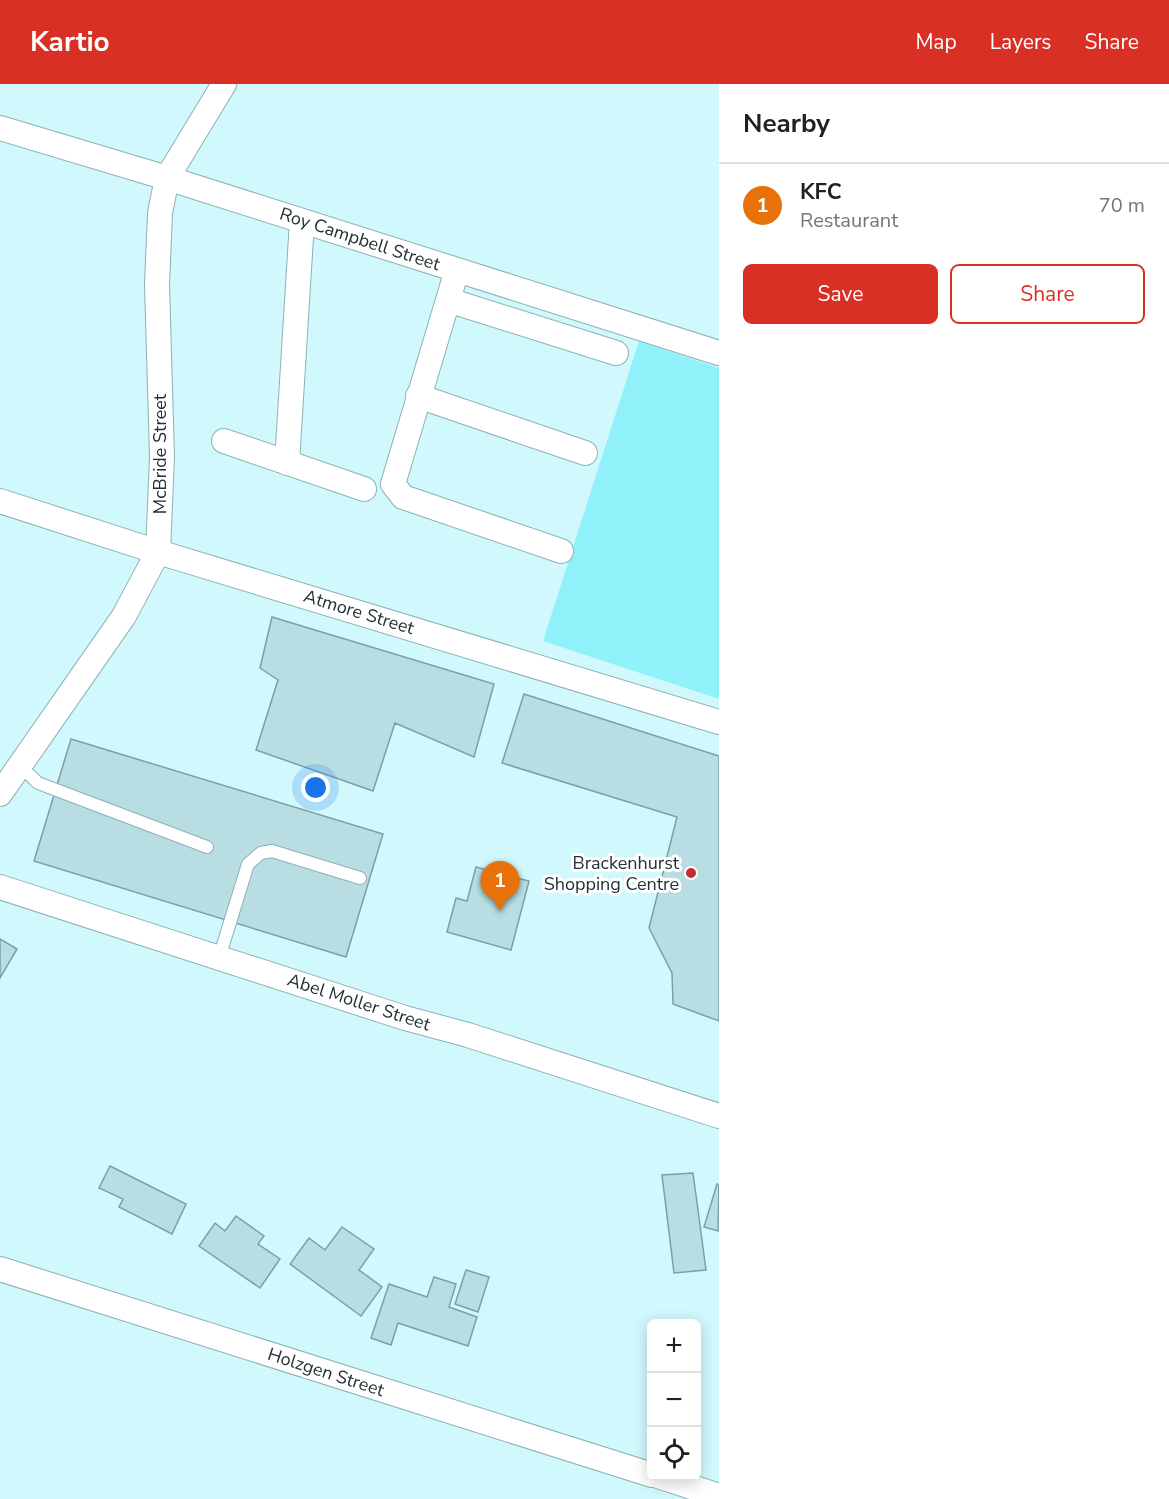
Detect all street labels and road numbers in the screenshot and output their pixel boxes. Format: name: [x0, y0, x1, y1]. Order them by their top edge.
street label: Roy Campbell Street: [277, 202, 444, 276]
street label: McBride Street: [148, 393, 172, 514]
street label: Atmore Street: [301, 584, 418, 640]
street label: Abel Moller Street: [284, 968, 434, 1037]
street label: Holzgen Street: [265, 1342, 388, 1402]

